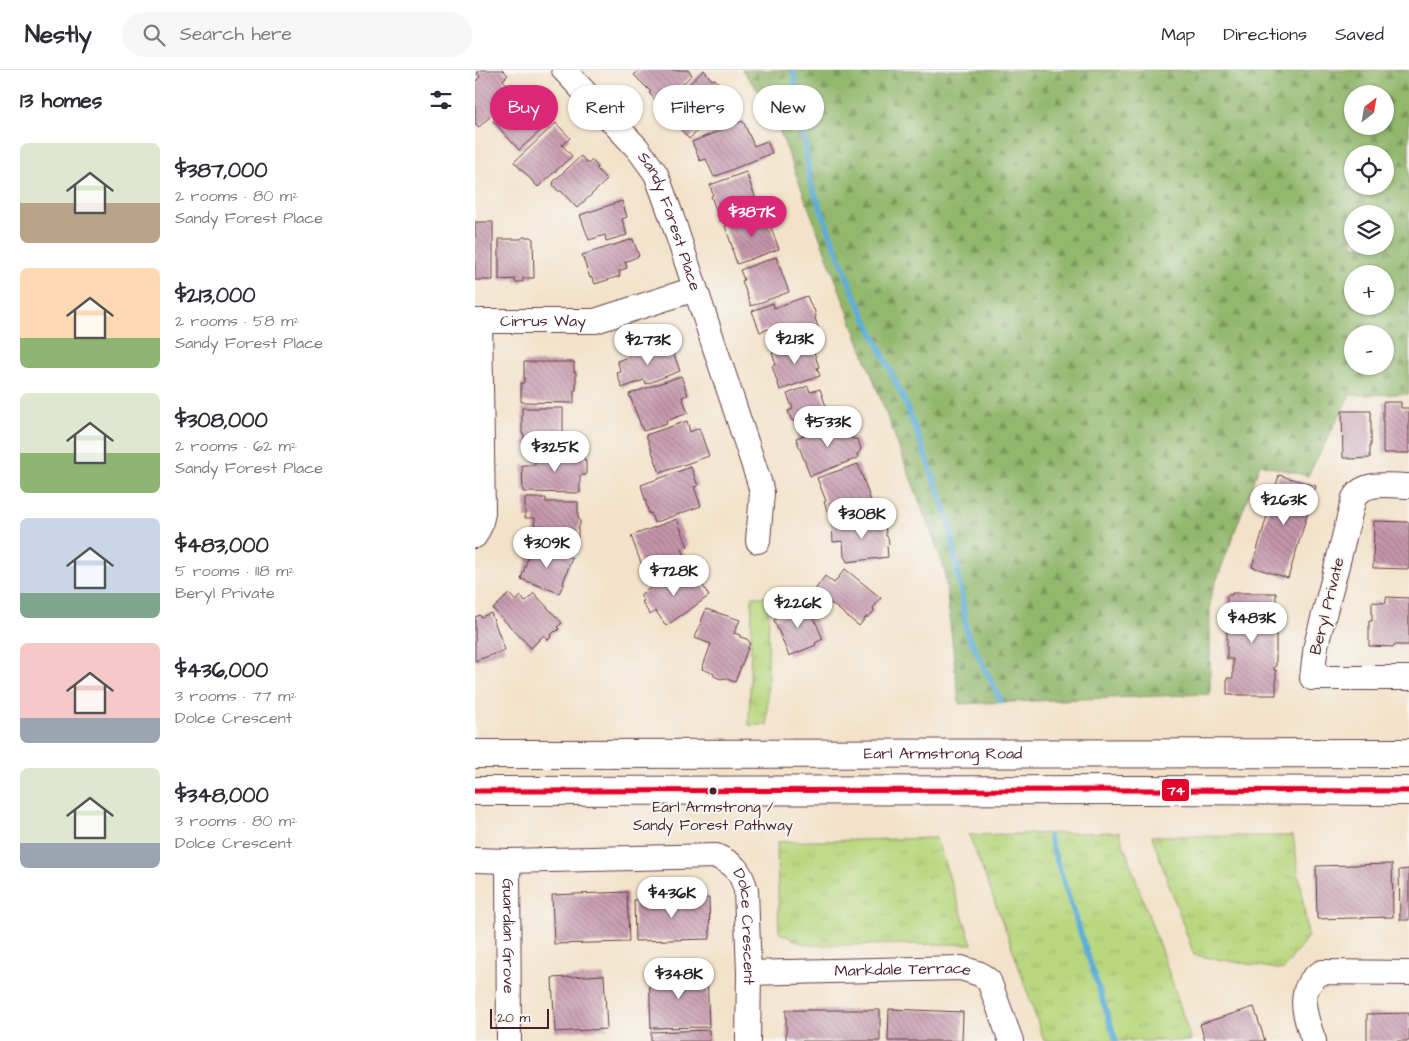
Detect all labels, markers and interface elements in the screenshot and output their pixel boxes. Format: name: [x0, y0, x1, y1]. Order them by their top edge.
search box: [122, 12, 472, 57]
text: Nestly: [25, 18, 92, 52]
icon: search: [140, 21, 168, 49]
text: Search here: [180, 21, 292, 48]
text: Map: [1161, 22, 1195, 47]
text: Directions: [1223, 22, 1307, 47]
text: Saved: [1335, 22, 1384, 47]
chip: Buy: [490, 85, 558, 130]
chip: Rent: [568, 85, 643, 130]
chip: Filters: [653, 85, 743, 130]
chip: New: [753, 85, 824, 130]
north arrow: [1344, 85, 1394, 135]
map controls: [1344, 85, 1394, 375]
text: 13 homes: [20, 86, 102, 115]
icon: filters: [427, 86, 455, 114]
button: locate: [1344, 145, 1394, 195]
street label: Sandy Forest Place: [632, 147, 706, 294]
text: $387,000: [175, 156, 267, 185]
icon: home: [60, 163, 120, 223]
text: 2 rooms · 80 m²: [175, 185, 298, 207]
pin: $387K: [717, 196, 787, 238]
text: $387K: [729, 201, 775, 223]
button: layers: [1344, 205, 1394, 255]
text: Sandy Forest Place: [175, 207, 323, 229]
button: +: [1344, 265, 1394, 315]
text: $213,000: [175, 281, 256, 310]
icon: home: [60, 288, 120, 348]
text: 2 rooms · 58 m²: [175, 310, 300, 332]
street label: Cirrus Way: [500, 310, 586, 333]
pin: $213K: [760, 322, 830, 365]
pin: $273K: [613, 324, 683, 366]
button: −: [1344, 325, 1394, 375]
text: $213K: [776, 328, 814, 350]
text: $273K: [625, 329, 671, 351]
text: Sandy Forest Place: [175, 332, 323, 354]
text: $308,000: [175, 406, 268, 435]
pin: $533K: [793, 406, 863, 448]
text: $533K: [805, 411, 851, 433]
icon: home: [60, 413, 120, 473]
pin: $325K: [520, 430, 590, 473]
text: 2 rooms · 62 m²: [175, 435, 297, 457]
text: $325K: [531, 436, 579, 458]
text: Sandy Forest Place: [175, 457, 323, 479]
pin: $263K: [1249, 484, 1319, 526]
text: $263K: [1261, 489, 1307, 511]
pin: $308K: [827, 498, 897, 540]
text: $308K: [838, 503, 886, 525]
pin: $309K: [512, 526, 582, 569]
text: $483,000: [175, 531, 269, 560]
text: $309K: [524, 532, 570, 554]
icon: home: [60, 538, 120, 598]
pin: $728K: [639, 554, 709, 597]
street label: Beryl Private: [1304, 555, 1351, 657]
text: 5 rooms · 118 m²: [175, 560, 294, 582]
text: $728K: [650, 560, 698, 582]
text: Beryl Private: [175, 582, 275, 604]
pin: $226K: [763, 586, 833, 629]
text: $226K: [775, 592, 821, 614]
pin: $483K: [1217, 602, 1287, 644]
text: $483K: [1228, 607, 1276, 629]
text: $436,000: [175, 656, 268, 685]
icon: home: [60, 663, 120, 723]
text: 3 rooms · 77 m²: [175, 685, 296, 707]
text: Dolce Crescent: [175, 707, 292, 729]
street label: Earl Armstrong Road: [864, 742, 1022, 765]
line badge: 74: [1161, 778, 1190, 802]
text: $348,000: [175, 781, 269, 810]
text: 74: [1166, 781, 1186, 801]
marker: Earl Armstrong / Sandy Forest Pathway: [708, 786, 718, 796]
icon: home: [60, 788, 120, 848]
place label: Earl Armstrong / Sandy Forest Pathway: [633, 797, 793, 837]
text: 3 rooms · 80 m²: [175, 810, 297, 832]
text: Dolce Crescent: [175, 832, 292, 854]
street label: Dolce Crescent: [728, 864, 760, 986]
pin: $436K: [637, 876, 707, 919]
street label: Guardian Grove: [497, 878, 520, 994]
text: $436K: [648, 882, 696, 904]
street label: Markdale Terrace: [834, 957, 975, 982]
pin: $348K: [644, 958, 714, 1000]
text: $348K: [655, 963, 703, 985]
scale bar: [490, 1006, 549, 1029]
text: 20 m: [497, 1008, 530, 1028]

